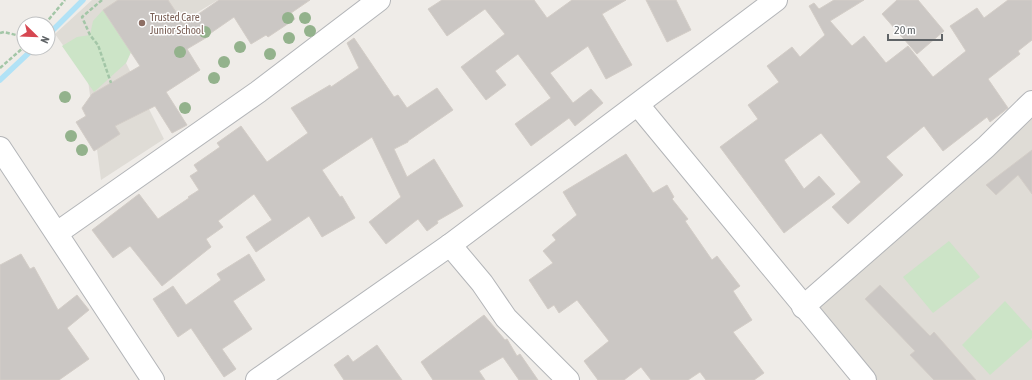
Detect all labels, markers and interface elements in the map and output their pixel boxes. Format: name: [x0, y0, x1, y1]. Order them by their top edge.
place label: Trusted Care Junior School: [150, 11, 204, 36]
north arrow: [16, 16, 56, 56]
scale bar: [888, 16, 942, 42]
marker: Trusted Care Junior School: [137, 18, 147, 28]
text: 20 m: [894, 23, 916, 37]
text: N: [38, 35, 52, 45]

